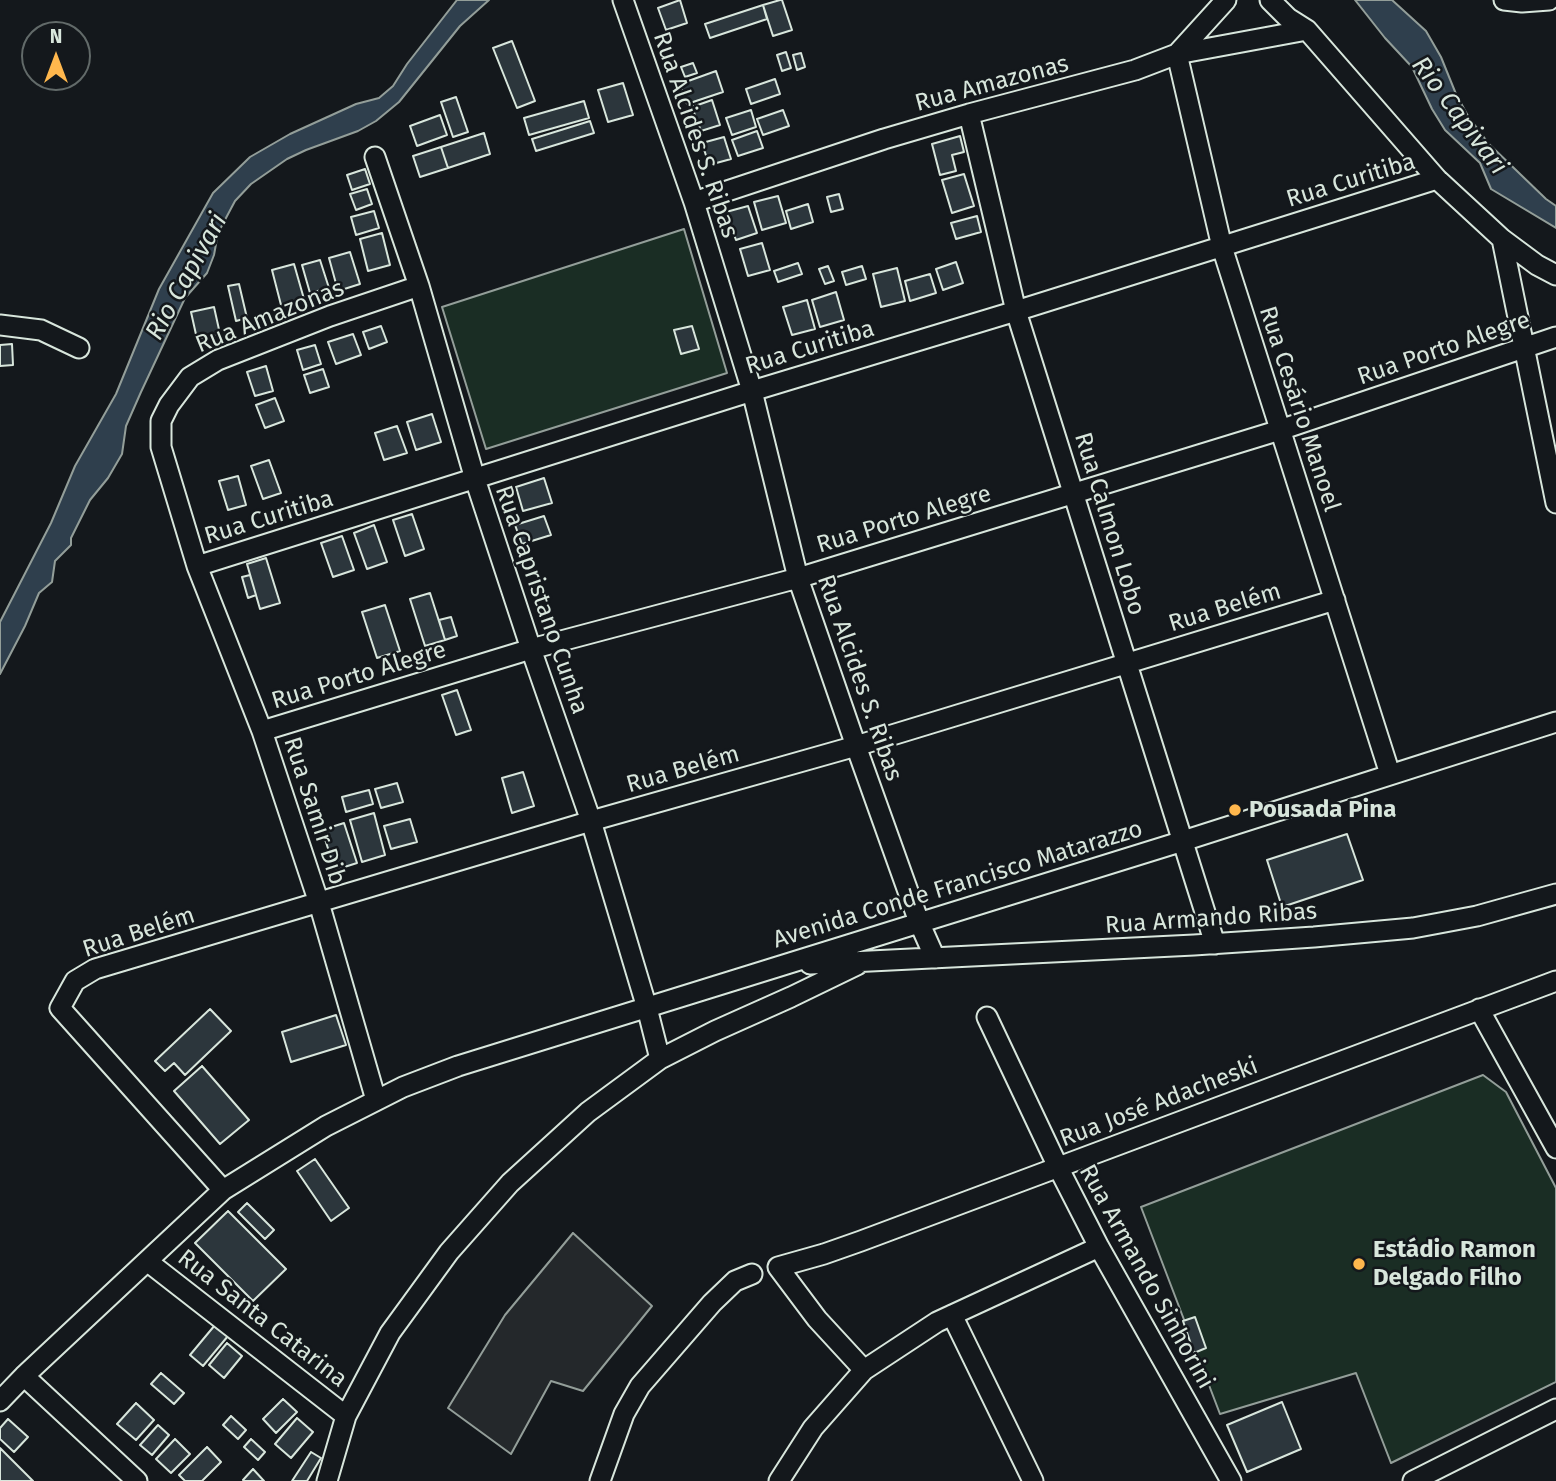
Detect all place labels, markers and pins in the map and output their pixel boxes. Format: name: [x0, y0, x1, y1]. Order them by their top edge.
place label: Pousada Pina: [1249, 796, 1396, 824]
marker: Pousada Pina: [1227, 802, 1243, 818]
place label: Estádio Ramon Delgado Filho: [1373, 1236, 1536, 1292]
marker: Estádio Ramon Delgado Filho: [1351, 1256, 1367, 1272]

